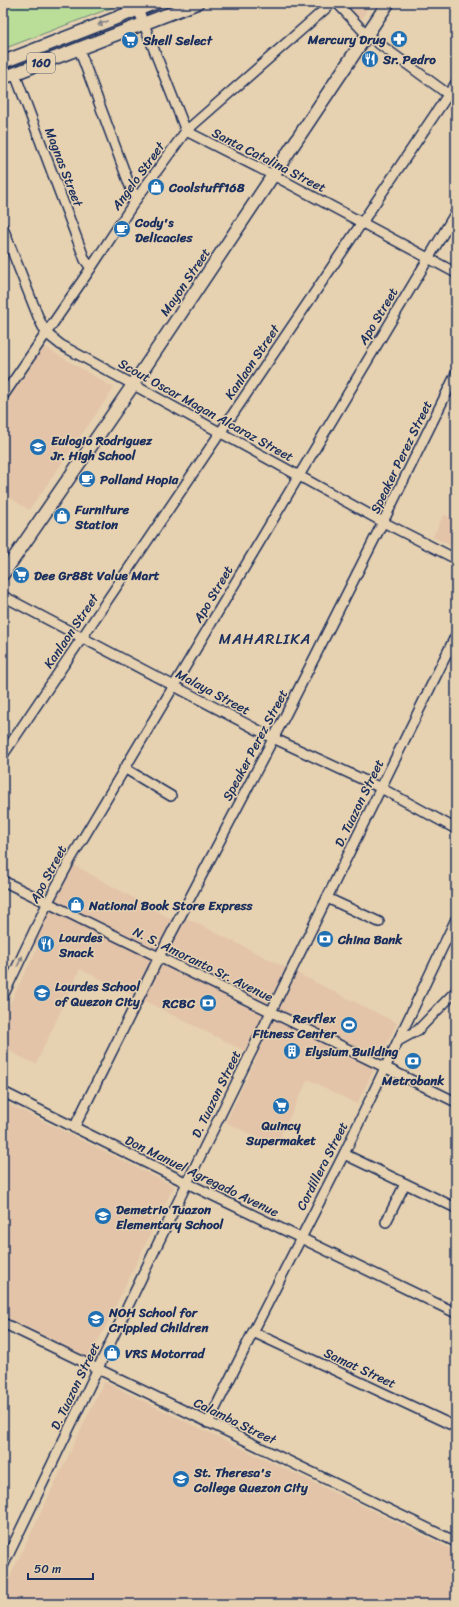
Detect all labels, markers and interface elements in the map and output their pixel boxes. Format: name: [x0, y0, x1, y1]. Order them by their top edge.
one-way arrow: [97, 20, 109, 26]
place label: Mercury Drug: [307, 28, 386, 51]
place label: Shell Select: [142, 29, 213, 52]
pharmacy icon: Mercury Drug: [389, 29, 409, 49]
supermarket icon: Shell Select: [120, 30, 140, 50]
place label: Sr. Pedro: [382, 48, 436, 71]
restaurant icon: Sr. Pedro: [360, 49, 380, 69]
road number: 160: [27, 53, 55, 73]
street label: Santa Catalina Street: [208, 121, 330, 199]
street label: Magnas Street: [38, 124, 90, 211]
street label: Angelo Street: [105, 136, 171, 216]
place label: Coolstuff168: [168, 176, 245, 199]
shop icon: Coolstuff168: [146, 177, 166, 197]
place label: Cody's Delicacies: [134, 211, 194, 249]
cafe icon: Cody's Delicacies: [112, 219, 132, 239]
street label: Mayon Street: [154, 243, 217, 321]
street label: Apo Street: [351, 283, 404, 350]
street label: Kanlaon Street: [218, 319, 286, 404]
street label: Scout Oscar Magan Alcaraz Street: [114, 352, 298, 468]
street label: Speaker Perez Street: [364, 396, 439, 518]
place label: Eulogio Rodriguez Jr. High School: [50, 429, 153, 467]
school or university icon: Eulogio Rodriguez Jr. High School: [28, 437, 48, 457]
place label: Polland Hopia: [100, 468, 179, 491]
cafe icon: Polland Hopia: [77, 469, 97, 489]
place label: Furniture Station: [74, 498, 130, 536]
shop icon: Furniture Station: [52, 506, 72, 526]
street label: Apo Street: [186, 561, 239, 628]
place label: Dee Gr88t Value Mart: [34, 564, 160, 587]
supermarket icon: Dee Gr88t Value Mart: [11, 565, 31, 585]
street label: Kanlaon Street: [37, 588, 105, 673]
district label: MAHARLIKA: [219, 626, 311, 652]
street label: Malaya Street: [171, 663, 255, 722]
street label: Speaker Perez Street: [216, 685, 294, 805]
street label: D. Tuazon Street: [328, 755, 390, 851]
street label: Apo Street: [23, 840, 73, 908]
place label: National Book Store Express: [88, 894, 254, 917]
shop icon: National Book Store Express: [66, 895, 86, 915]
street label: N. S. Amoranto Sr. Avenue: [129, 920, 277, 1008]
place label: Lourdes Snack: [58, 926, 103, 964]
place label: China Bank: [337, 928, 403, 951]
bank icon: China Bank: [315, 929, 335, 949]
restaurant icon: Lourdes Snack: [36, 934, 56, 954]
one-way arrow: [17, 955, 23, 967]
place label: Lourdes School of Quezon City: [55, 975, 141, 1013]
school or university icon: Lourdes School of Quezon City: [32, 983, 52, 1003]
place label: RCBC: [162, 992, 196, 1015]
bank icon: RCBC: [198, 993, 218, 1013]
place label: Revflex Fitness Center: [252, 1007, 338, 1045]
sports icon: Revflex Fitness Center: [339, 1015, 359, 1035]
place label: Elysium Building: [305, 1040, 399, 1063]
building icon: Elysium Building: [282, 1041, 302, 1061]
street label: D. Tuazon Street: [185, 1046, 247, 1142]
bank icon: Metrobank: [403, 1051, 423, 1071]
place label: Metrobank: [381, 1069, 445, 1092]
supermarket icon: Quincy Supermaket: [271, 1096, 291, 1116]
place label: Quincy Supermaket: [245, 1114, 316, 1152]
street label: Cordillera Street: [290, 1117, 354, 1214]
street label: Don Manuel Agregado Avenue: [121, 1129, 283, 1224]
place label: Demetrio Tuazon Elementary School: [116, 1198, 225, 1236]
school or university icon: Demetrio Tuazon Elementary School: [93, 1206, 113, 1226]
place label: NOH School for Crippled Children: [108, 1301, 209, 1339]
school or university icon: NOH School for Crippled Children: [86, 1309, 106, 1329]
street label: D. Tuazon Street: [44, 1338, 106, 1434]
street label: Samat Street: [320, 1341, 400, 1395]
place label: VRS Motorrad: [125, 1342, 206, 1365]
shop icon: VRS Motorrad: [102, 1343, 122, 1363]
street label: Calamba Street: [190, 1391, 281, 1451]
place label: St. Theresa's College Quezon City: [193, 1461, 309, 1499]
school or university icon: St. Theresa's College Quezon City: [171, 1469, 191, 1489]
scale bar: [28, 1555, 93, 1581]
text: 50 m: [34, 1558, 61, 1580]

